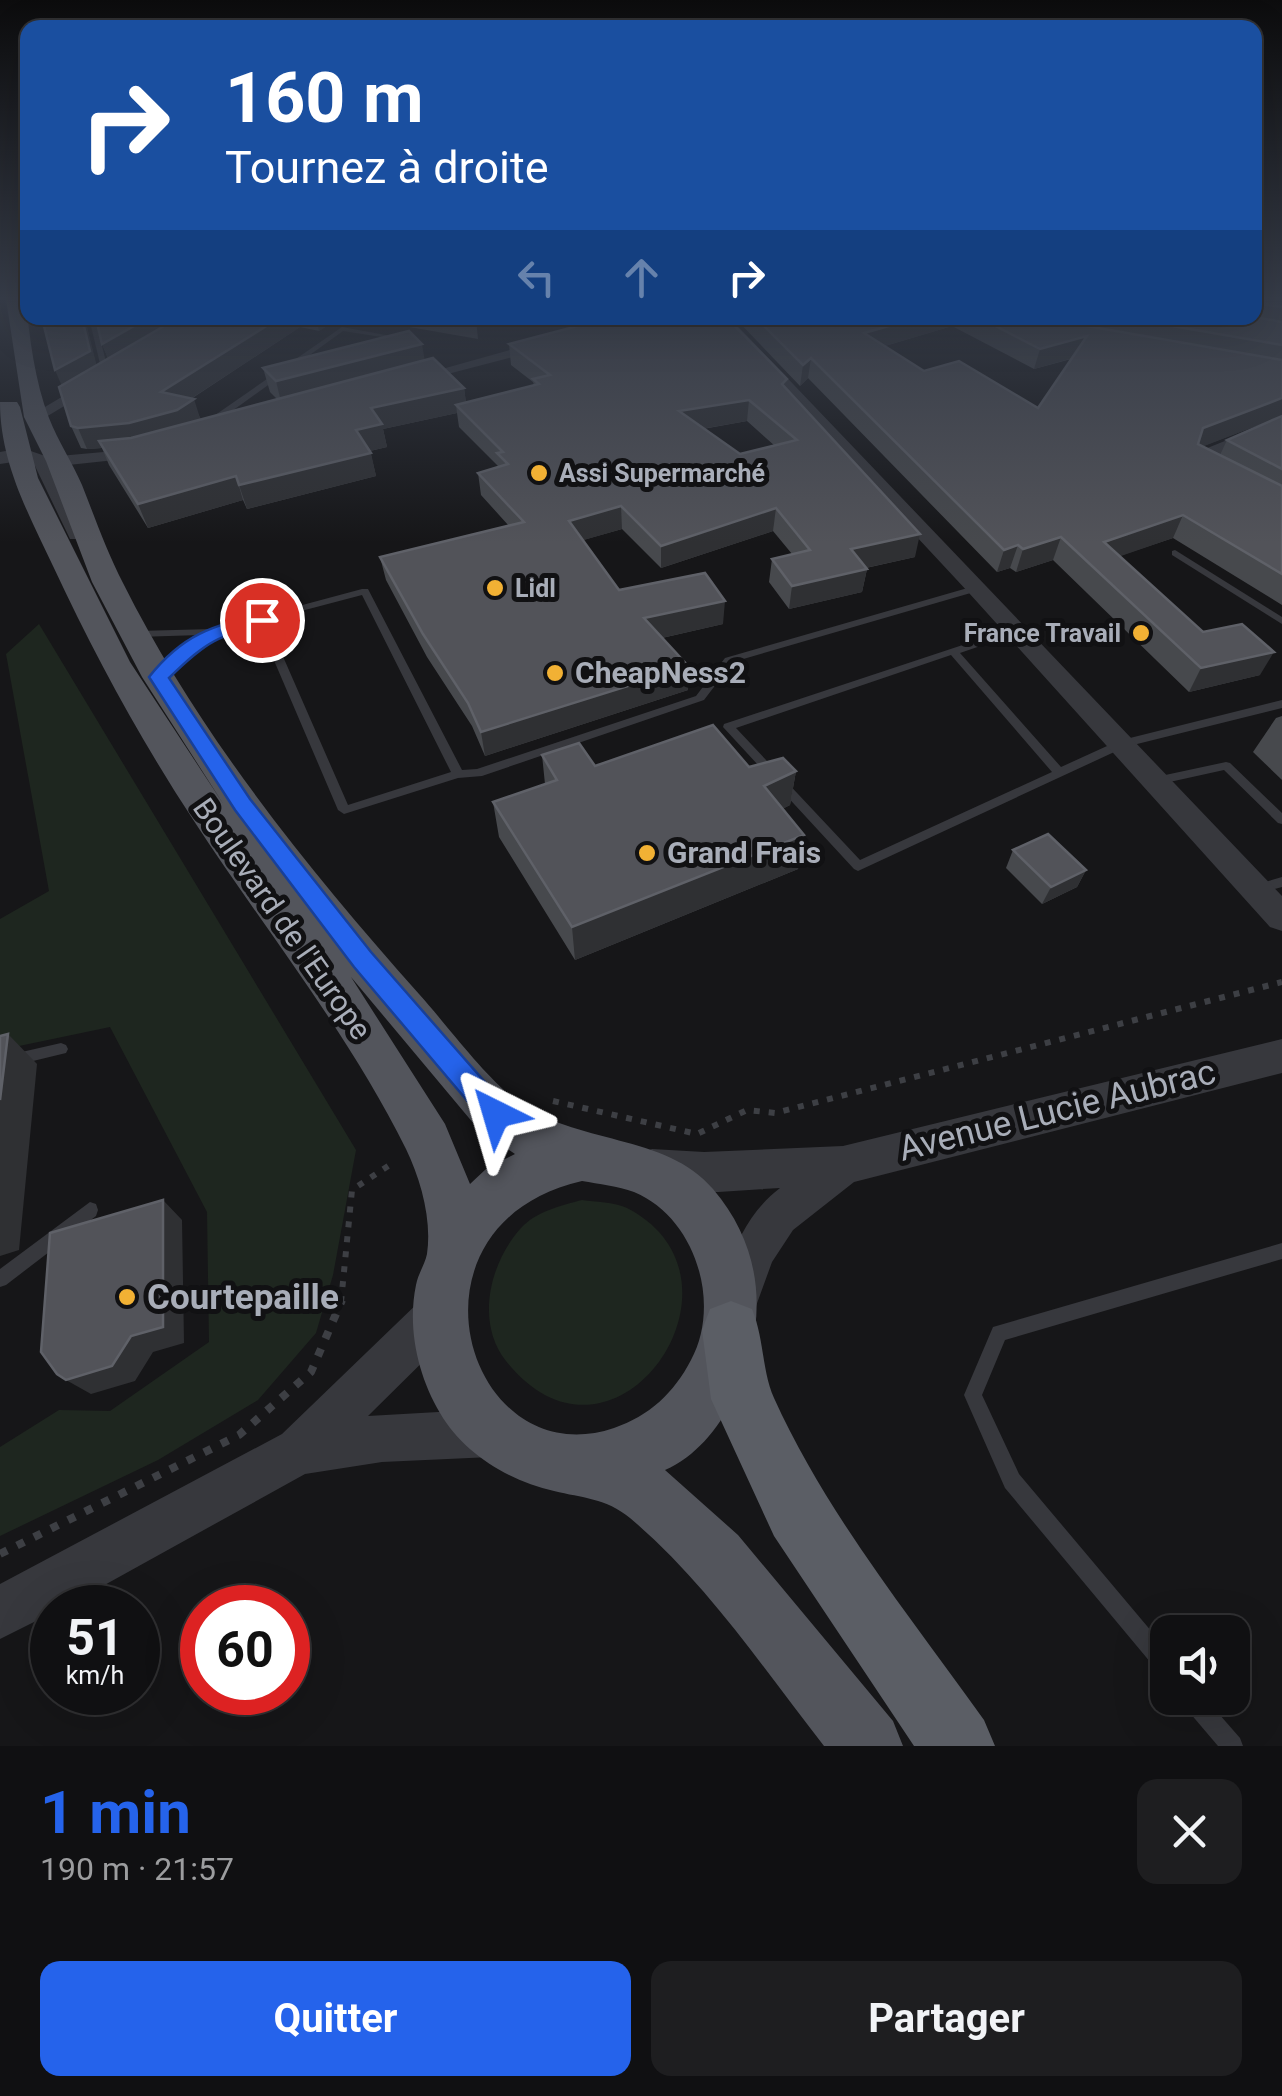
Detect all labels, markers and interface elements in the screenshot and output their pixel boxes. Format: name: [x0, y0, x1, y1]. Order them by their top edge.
text: 160 m: [225, 57, 424, 139]
icon: right: [60, 60, 190, 190]
text: Tournez à droite: [225, 141, 549, 194]
icon: left: [509, 250, 564, 305]
icon: ahead: [614, 250, 669, 305]
icon: right: [719, 250, 774, 305]
place label: Assi Supermarché: [559, 459, 765, 488]
marker: Assi Supermarché: [528, 462, 550, 484]
place label: Lidl: [515, 574, 556, 603]
marker: Lidl: [484, 577, 506, 599]
pin: [220, 578, 305, 663]
icon: arrive: [235, 593, 290, 648]
place label: France Travail: [964, 619, 1121, 648]
marker: France Travail: [1130, 622, 1152, 644]
place label: CheapNess2: [575, 655, 746, 690]
marker: CheapNess2: [544, 662, 566, 684]
street label: Boulevard de l'Europe: [186, 791, 379, 1046]
place label: Grand Frais: [667, 835, 821, 870]
marker: Grand Frais: [636, 842, 658, 864]
street label: Avenue Lucie Aubrac: [895, 1051, 1220, 1170]
position arrow: [444, 1062, 548, 1166]
place label: Courtepaille: [147, 1277, 339, 1318]
marker: Courtepaille: [116, 1286, 138, 1308]
speed limit sign: 60: [180, 1585, 310, 1715]
text: 51: [66, 1609, 124, 1667]
map controls: [1150, 1615, 1250, 1715]
button: sound: [1150, 1615, 1250, 1715]
text: km/h: [66, 1661, 124, 1690]
text: 1 min: [40, 1777, 191, 1848]
button: close: [1137, 1779, 1242, 1884]
text: 190 m · 21:57: [40, 1850, 234, 1888]
button: Quitter: [40, 1961, 631, 2076]
button: Partager: [651, 1961, 1242, 2076]

